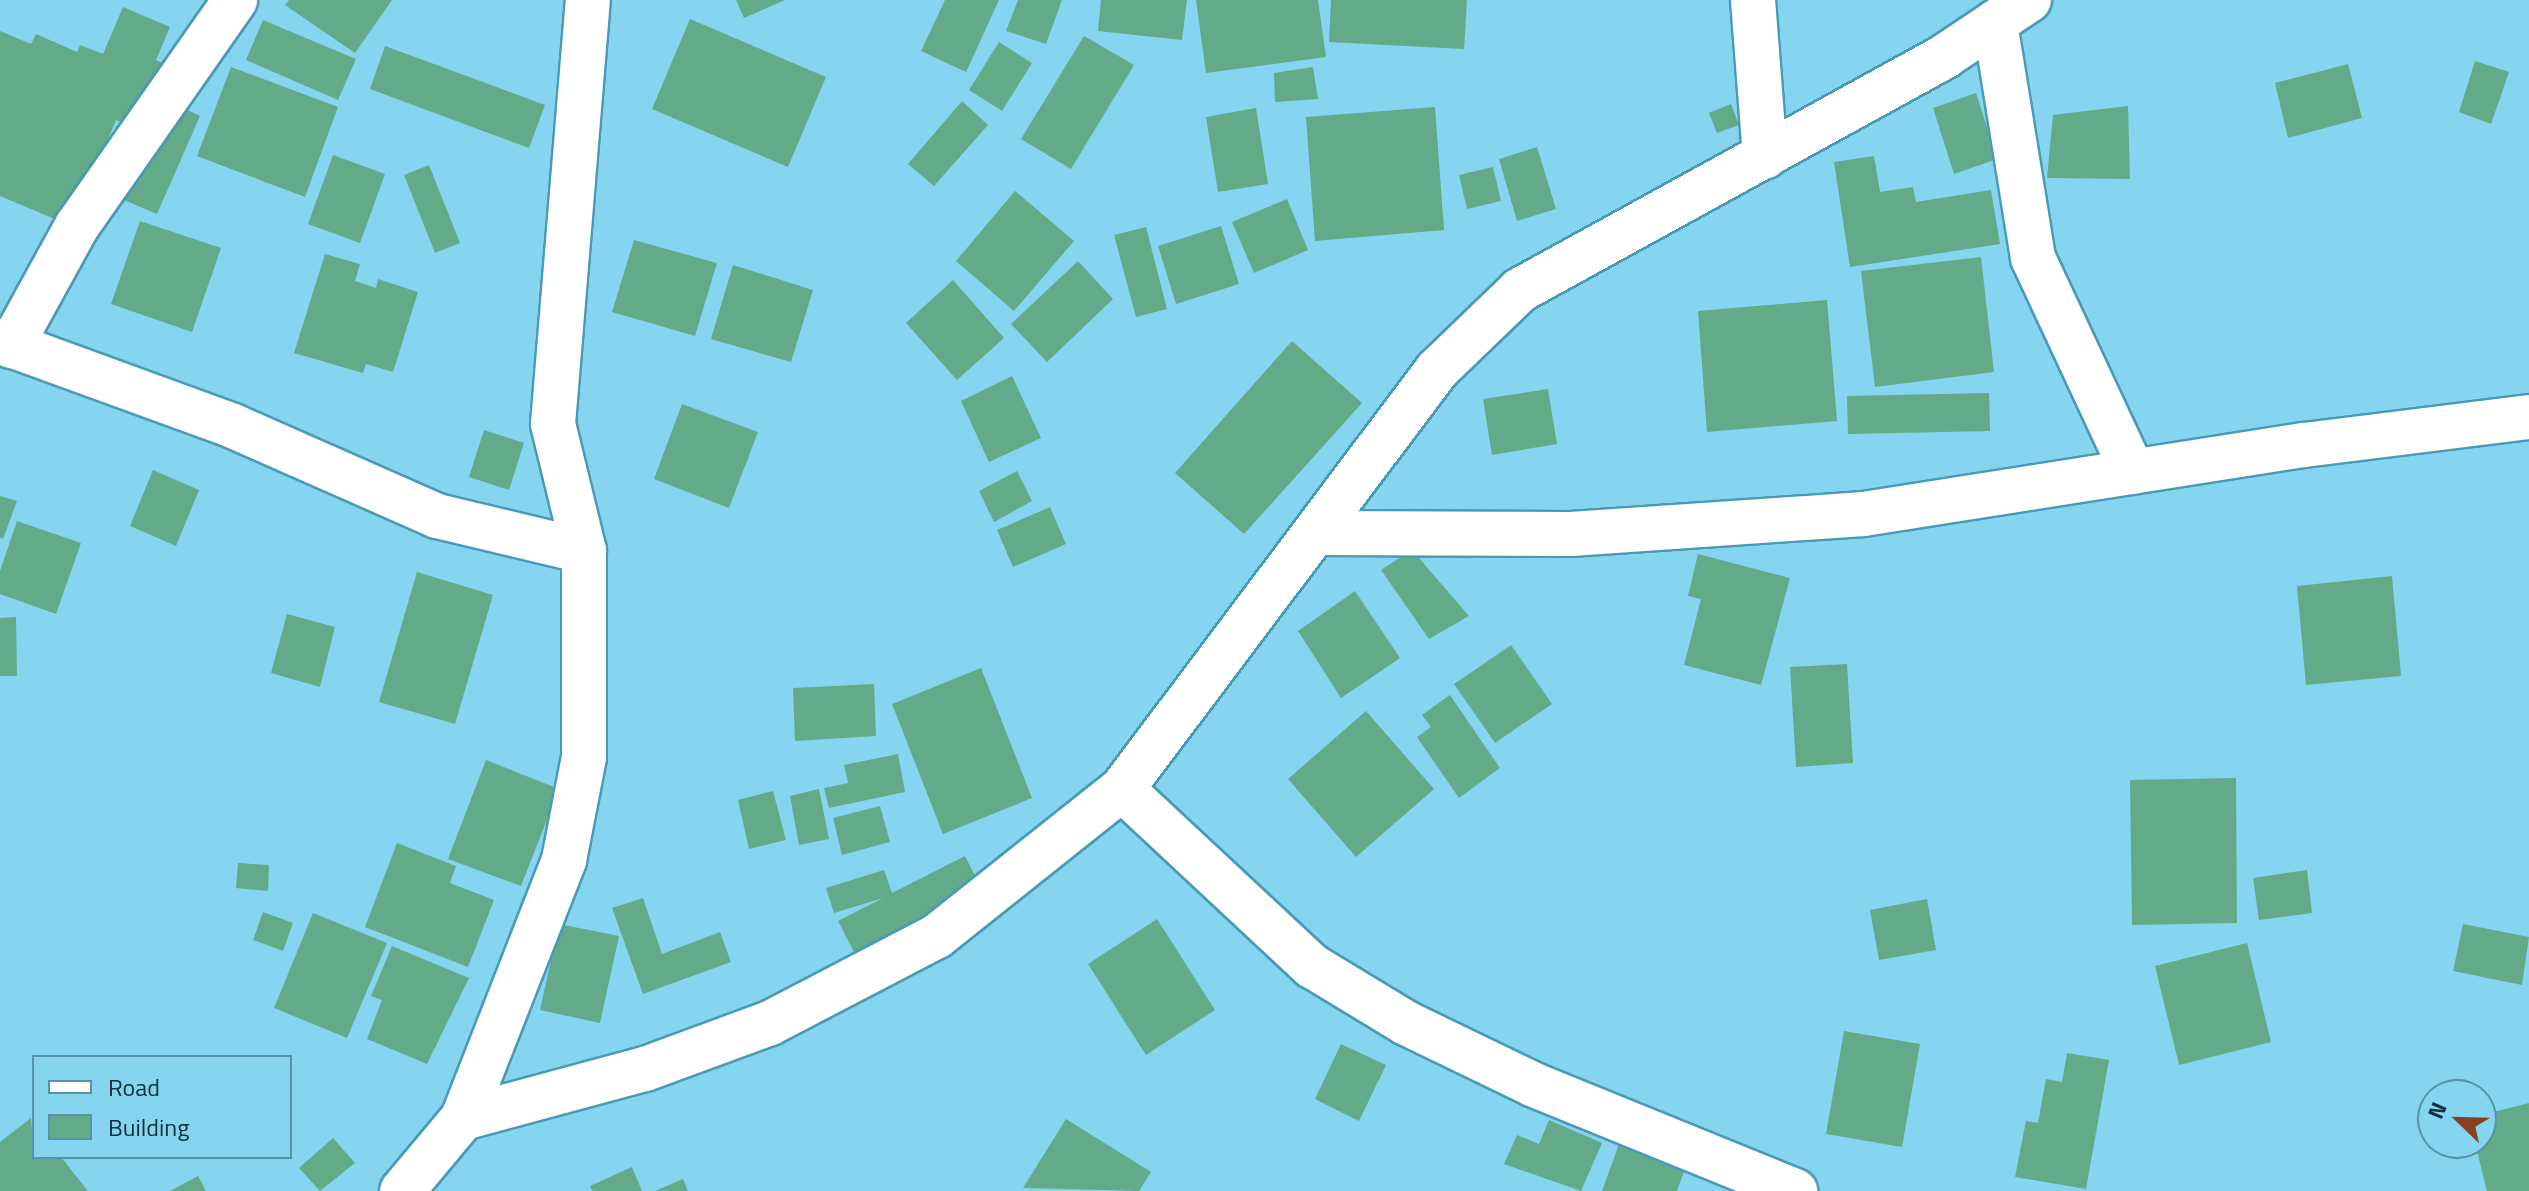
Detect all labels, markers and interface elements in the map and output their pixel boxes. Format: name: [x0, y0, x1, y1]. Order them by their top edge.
legend: [32, 1055, 292, 1159]
text: Road: [108, 1069, 160, 1105]
north arrow: [2417, 1079, 2497, 1159]
text: N: [2418, 1097, 2455, 1124]
text: Building: [108, 1109, 190, 1145]

